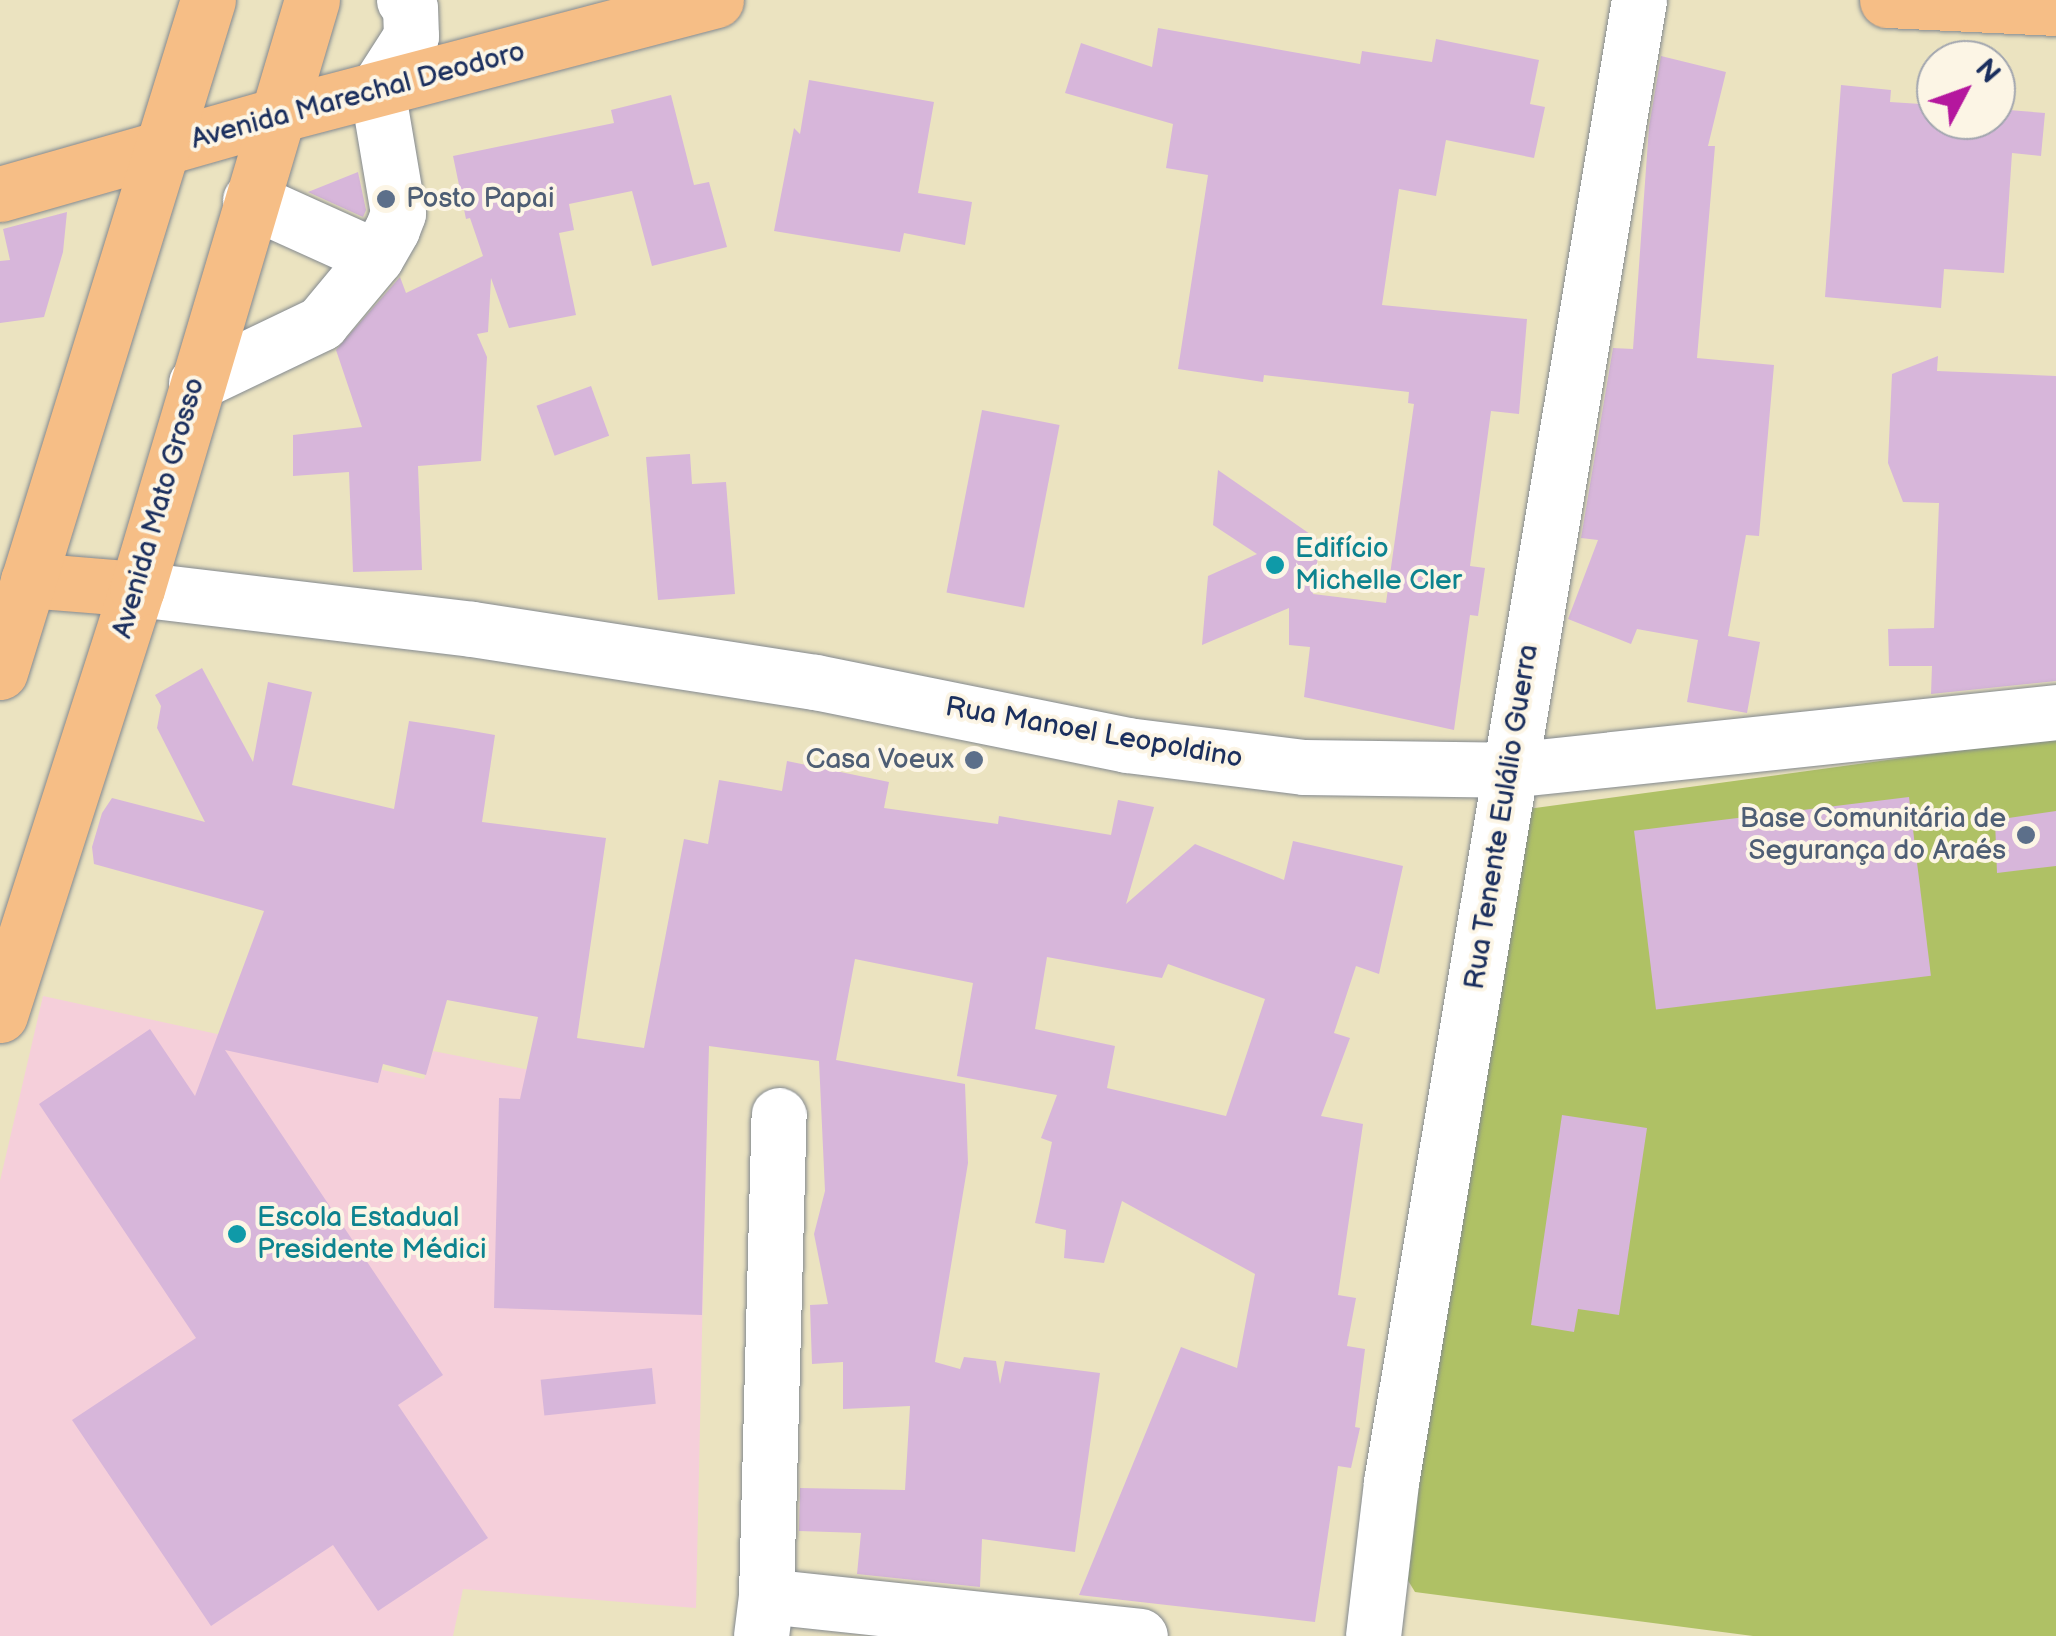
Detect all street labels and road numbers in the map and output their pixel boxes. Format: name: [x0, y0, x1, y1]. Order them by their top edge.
street label: Avenida Marechal Deodoro: [187, 35, 529, 157]
street label: Avenida Mato Grosso: [106, 374, 212, 642]
street label: Rua Tenente Eulálio Guerra: [1458, 642, 1546, 992]
street label: Rua Manoel Leopoldino: [943, 690, 1245, 776]

